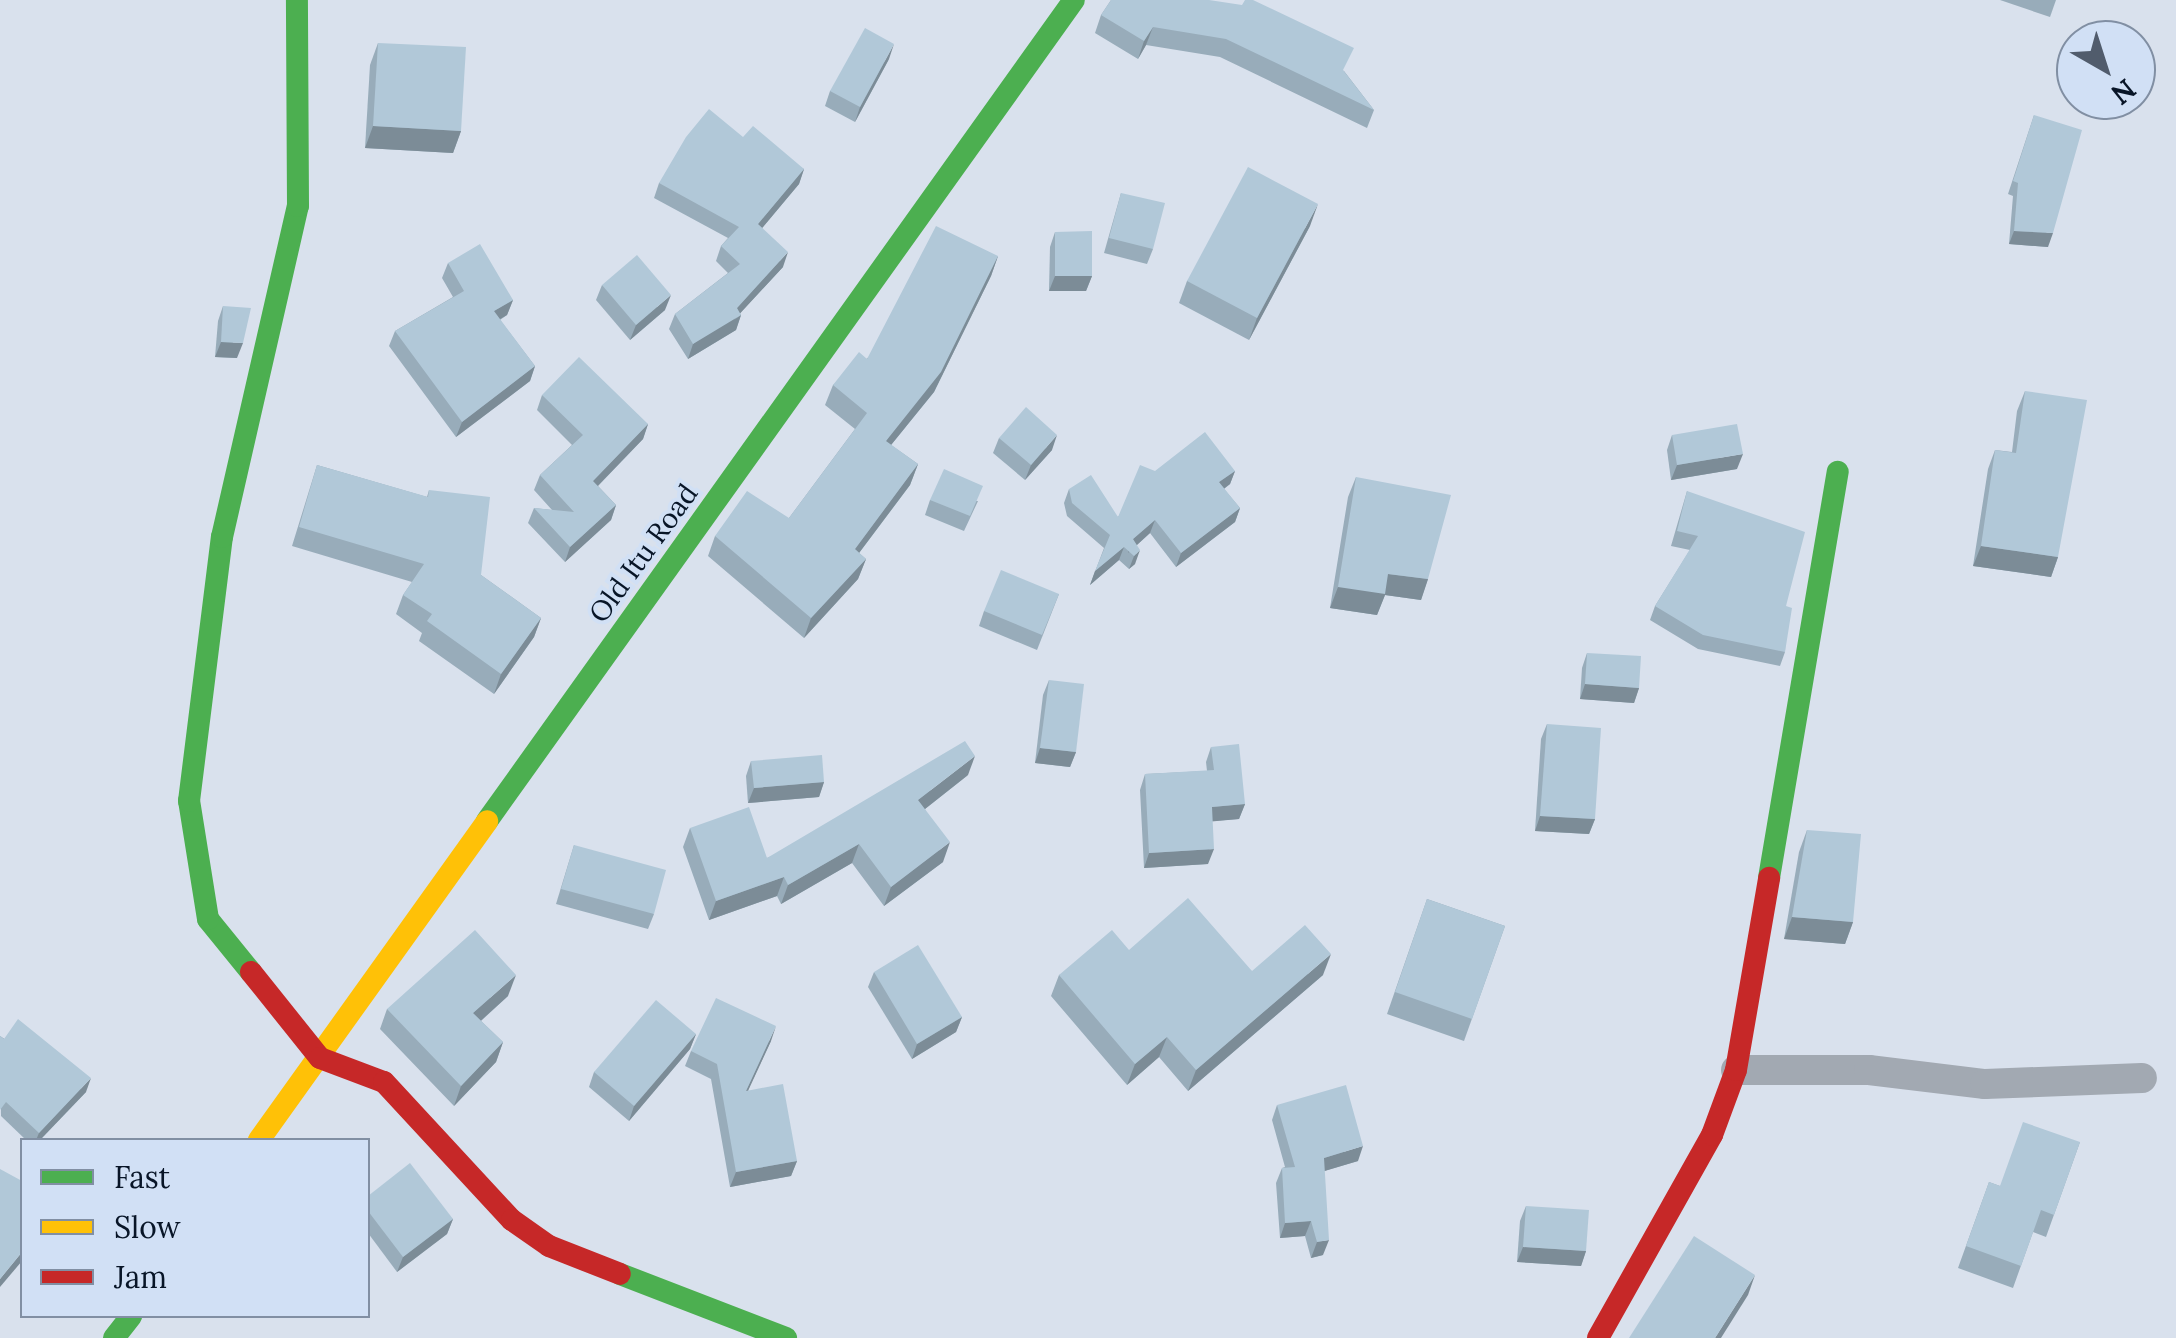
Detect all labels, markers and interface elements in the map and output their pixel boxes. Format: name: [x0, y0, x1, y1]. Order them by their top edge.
north arrow: [2056, 20, 2156, 120]
text: N: [2104, 71, 2143, 113]
street label: Old Itu Road: [582, 477, 704, 629]
legend: [20, 1138, 370, 1318]
text: Fast: [114, 1158, 170, 1196]
text: Slow: [114, 1208, 180, 1246]
text: Jam: [114, 1258, 167, 1296]

